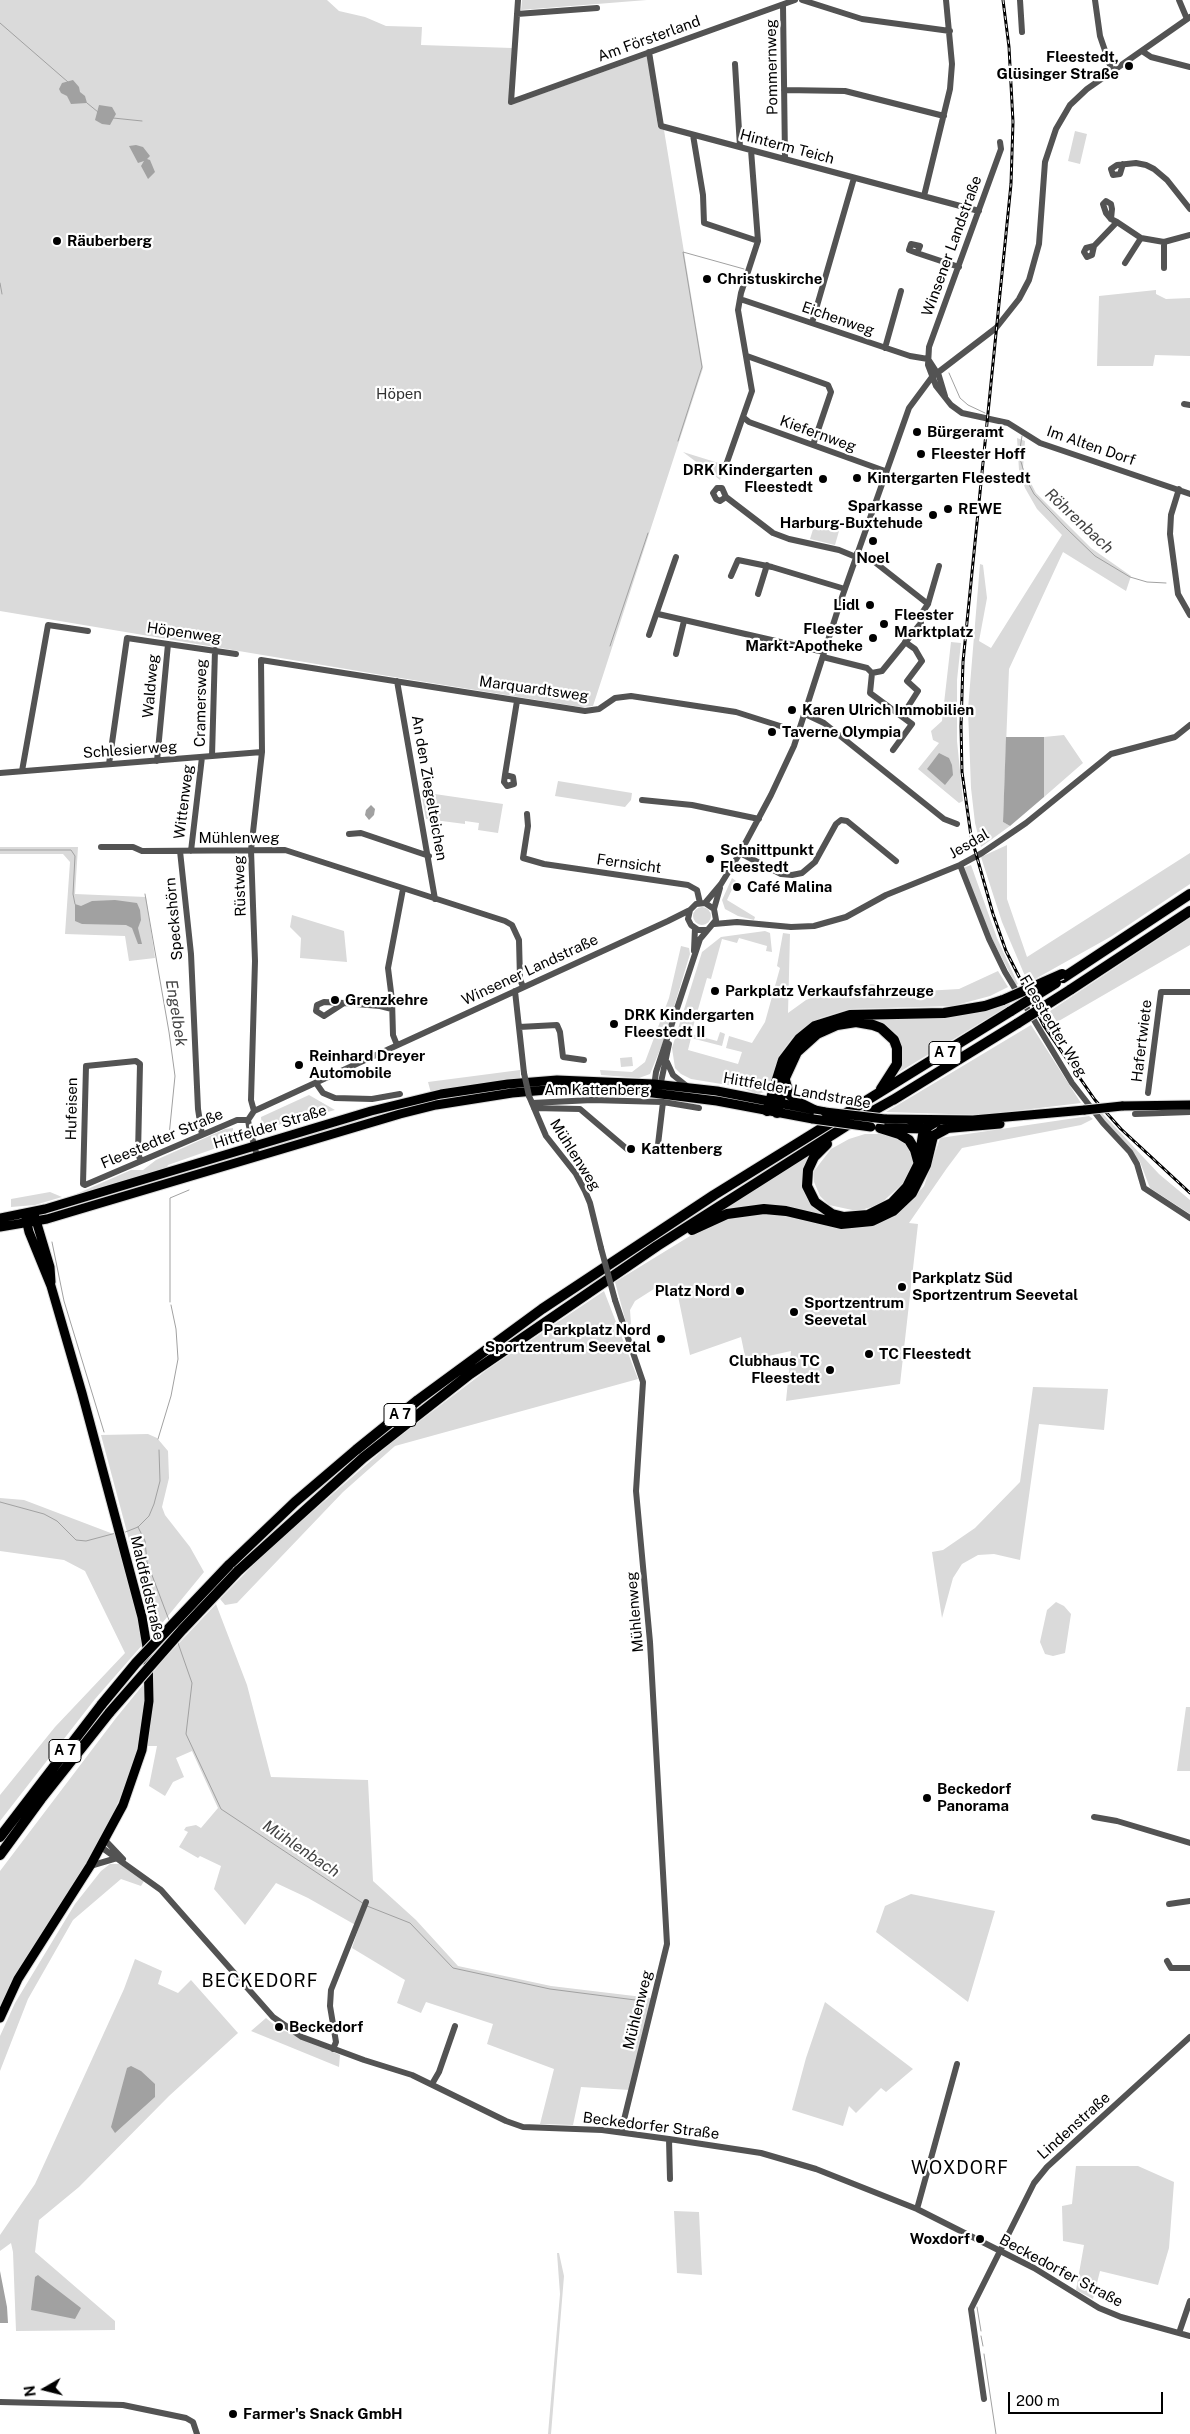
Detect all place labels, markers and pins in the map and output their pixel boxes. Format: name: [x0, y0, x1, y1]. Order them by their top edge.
place label: Fleestedt, Glüsinger Straße: [997, 48, 1119, 83]
marker: Fleestedt, Glüsinger Straße: [1123, 60, 1135, 72]
place label: Räuberberg: [67, 232, 152, 250]
marker: Räuberberg: [51, 235, 63, 247]
place label: Christuskirche: [717, 270, 822, 288]
marker: Christuskirche: [701, 273, 713, 285]
place label: Bürgeramt: [927, 423, 1004, 441]
marker: Bürgeramt: [911, 426, 923, 438]
place label: Fleester Hoff: [931, 445, 1026, 463]
marker: Fleester Hoff: [915, 448, 927, 460]
place label: DRK Kindergarten Fleestedt: [683, 461, 813, 496]
place label: Kintergarten Fleestedt: [867, 469, 1031, 487]
marker: Kintergarten Fleestedt: [851, 472, 863, 484]
marker: DRK Kindergarten Fleestedt: [817, 473, 829, 485]
place label: Sparkasse Harburg-Buxtehude: [780, 497, 923, 532]
place label: REWE: [958, 500, 1002, 518]
marker: REWE: [942, 503, 954, 515]
marker: Sparkasse Harburg-Buxtehude: [927, 509, 939, 521]
marker: Noel: [867, 535, 879, 547]
place label: Noel: [856, 549, 890, 567]
place label: Lidl: [833, 596, 860, 614]
marker: Lidl: [864, 599, 876, 611]
place label: Fleester Marktplatz: [894, 606, 973, 641]
marker: Fleester Marktplatz: [878, 618, 890, 630]
place label: Fleester Markt-Apotheke: [745, 620, 863, 655]
marker: Fleester Markt-Apotheke: [867, 632, 879, 644]
place label: Karen Ulrich Immobilien: [802, 701, 974, 719]
marker: Karen Ulrich Immobilien: [786, 704, 798, 716]
place label: Taverne Olympia: [782, 723, 901, 741]
marker: Taverne Olympia: [766, 726, 778, 738]
place label: Schnittpunkt Fleestedt: [720, 841, 814, 876]
marker: Schnittpunkt Fleestedt: [704, 853, 716, 865]
place label: Café Malina: [747, 878, 832, 896]
marker: Café Malina: [731, 881, 743, 893]
place label: Parkplatz Verkaufsfahrzeuge: [725, 982, 934, 1000]
marker: Parkplatz Verkaufsfahrzeuge: [709, 985, 721, 997]
place label: Grenzkehre: [345, 991, 428, 1009]
marker: Grenzkehre: [329, 994, 341, 1006]
place label: DRK Kindergarten Fleestedt II: [624, 1006, 754, 1041]
marker: DRK Kindergarten Fleestedt II: [608, 1018, 620, 1030]
place label: Reinhard Dreyer Automobile: [309, 1047, 425, 1082]
marker: Reinhard Dreyer Automobile: [293, 1059, 305, 1071]
place label: Kattenberg: [641, 1140, 722, 1158]
marker: Kattenberg: [625, 1143, 637, 1155]
place label: Parkplatz Süd Sportzentrum Seevetal: [912, 1269, 1078, 1304]
marker: Parkplatz Süd Sportzentrum Seevetal: [896, 1281, 908, 1293]
place label: Platz Nord: [655, 1282, 730, 1300]
marker: Platz Nord: [734, 1285, 746, 1297]
place label: Sportzentrum Seevetal: [804, 1294, 904, 1329]
marker: Sportzentrum Seevetal: [788, 1306, 800, 1318]
place label: Parkplatz Nord Sportzentrum Seevetal: [485, 1321, 651, 1356]
marker: Parkplatz Nord Sportzentrum Seevetal: [655, 1333, 667, 1345]
place label: TC Fleestedt: [879, 1345, 971, 1363]
marker: TC Fleestedt: [863, 1348, 875, 1360]
place label: Clubhaus TC Fleestedt: [729, 1352, 820, 1387]
marker: Clubhaus TC Fleestedt: [824, 1364, 836, 1376]
place label: Beckedorf Panorama: [937, 1780, 1011, 1815]
marker: Beckedorf Panorama: [921, 1792, 933, 1804]
place label: Beckedorf: [289, 2018, 363, 2036]
marker: Beckedorf: [273, 2021, 285, 2033]
place label: Woxdorf: [910, 2230, 970, 2248]
marker: Woxdorf: [974, 2233, 986, 2245]
place label: Farmer's Snack GmbH: [243, 2405, 403, 2423]
marker: Farmer's Snack GmbH: [227, 2408, 239, 2420]

